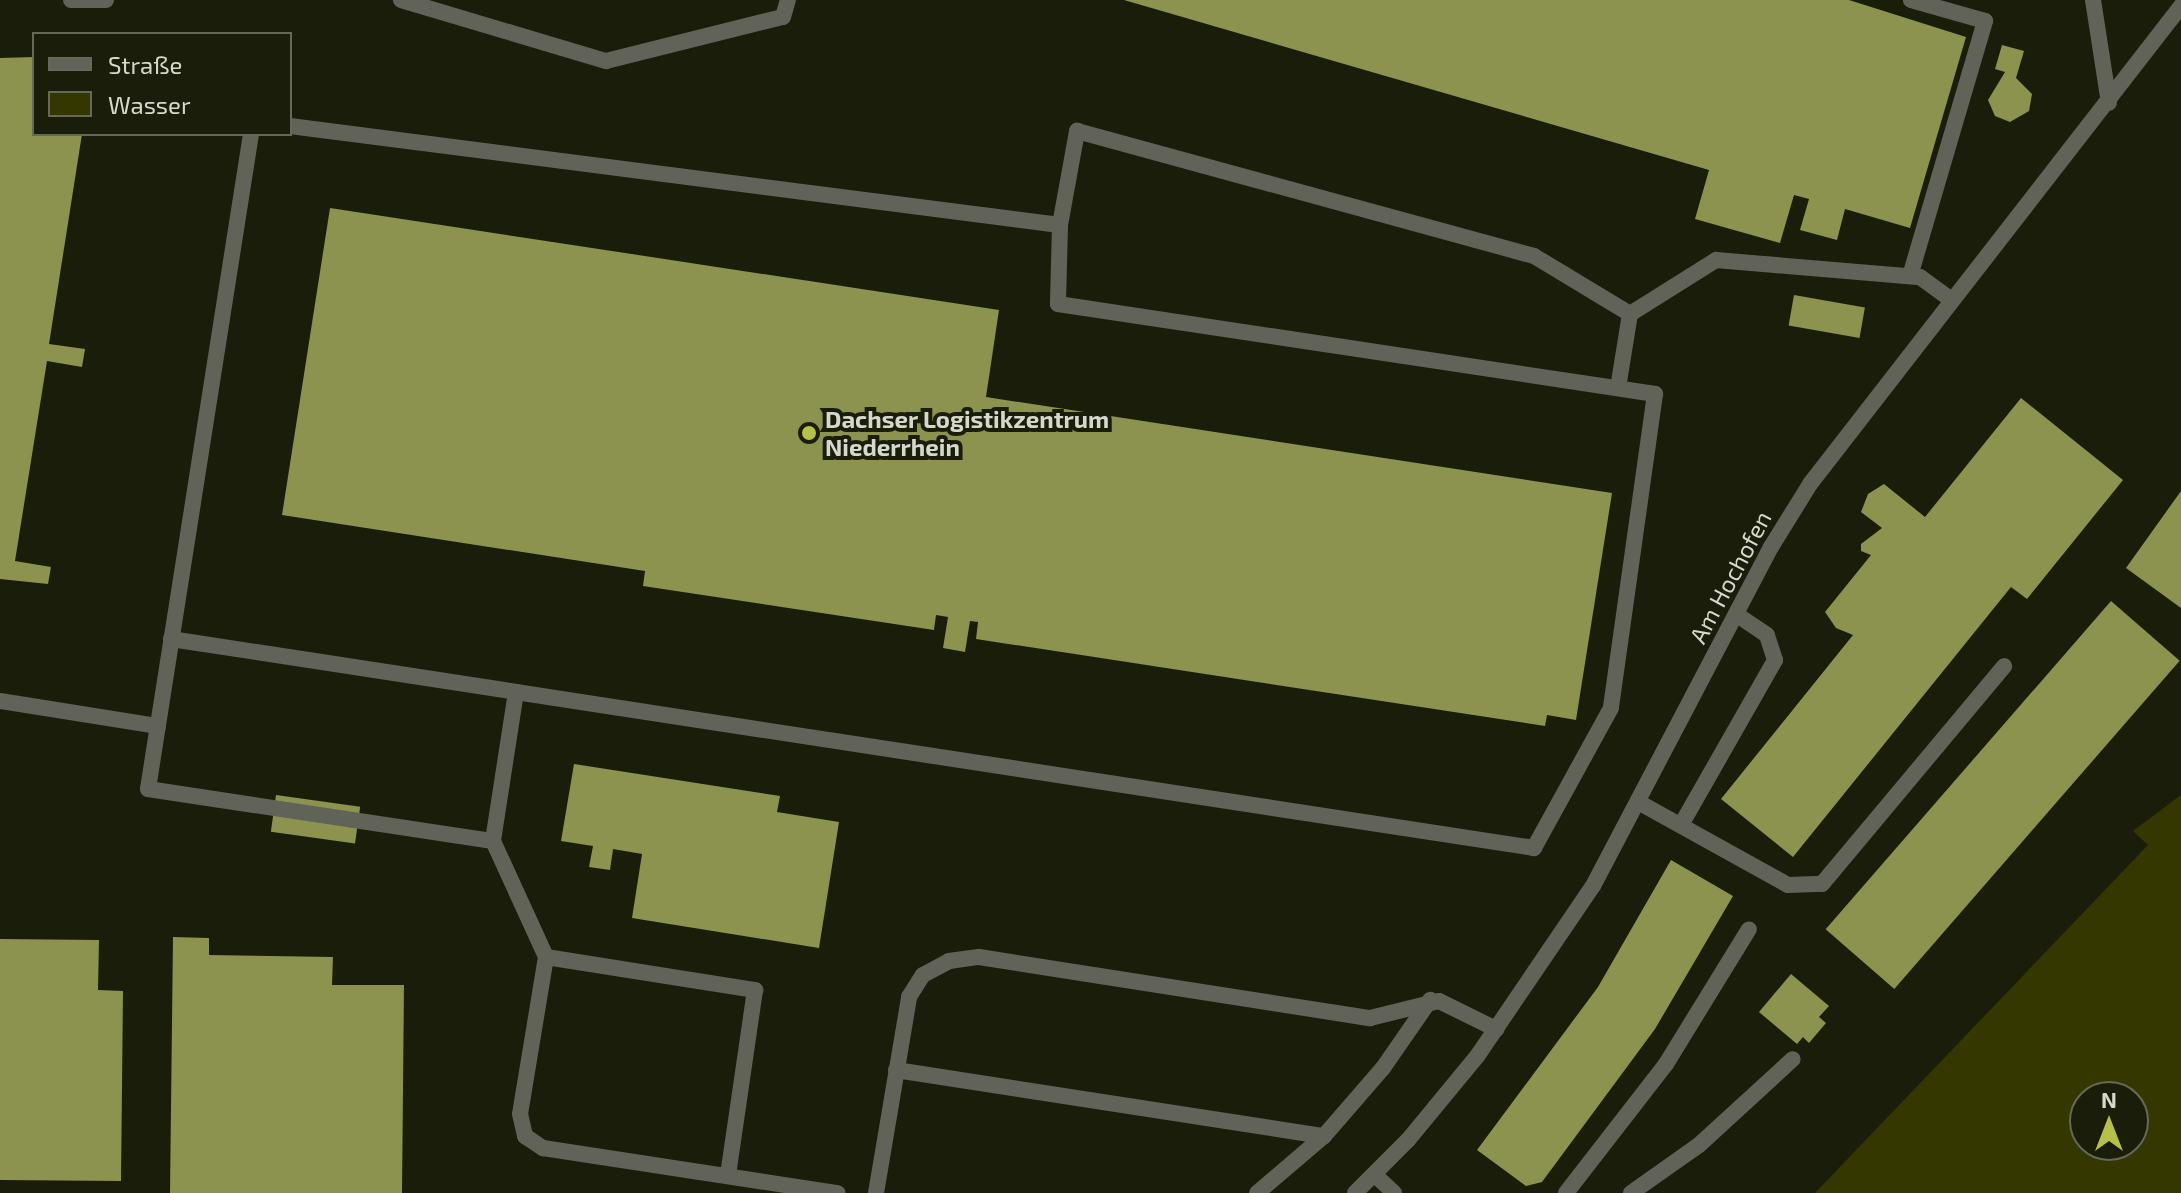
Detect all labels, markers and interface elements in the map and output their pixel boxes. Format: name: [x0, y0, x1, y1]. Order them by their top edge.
legend: [32, 32, 292, 136]
text: Straße: [108, 50, 182, 79]
text: Wasser: [108, 90, 191, 119]
place label: Dachser Logistikzentrum Niederrhein: [825, 405, 1110, 461]
marker: Dachser Logistikzentrum Niederrhein: [800, 424, 818, 442]
street label: Am Hochofen: [1683, 506, 1777, 648]
north arrow: [2069, 1081, 2149, 1161]
text: N: [2101, 1086, 2117, 1112]

